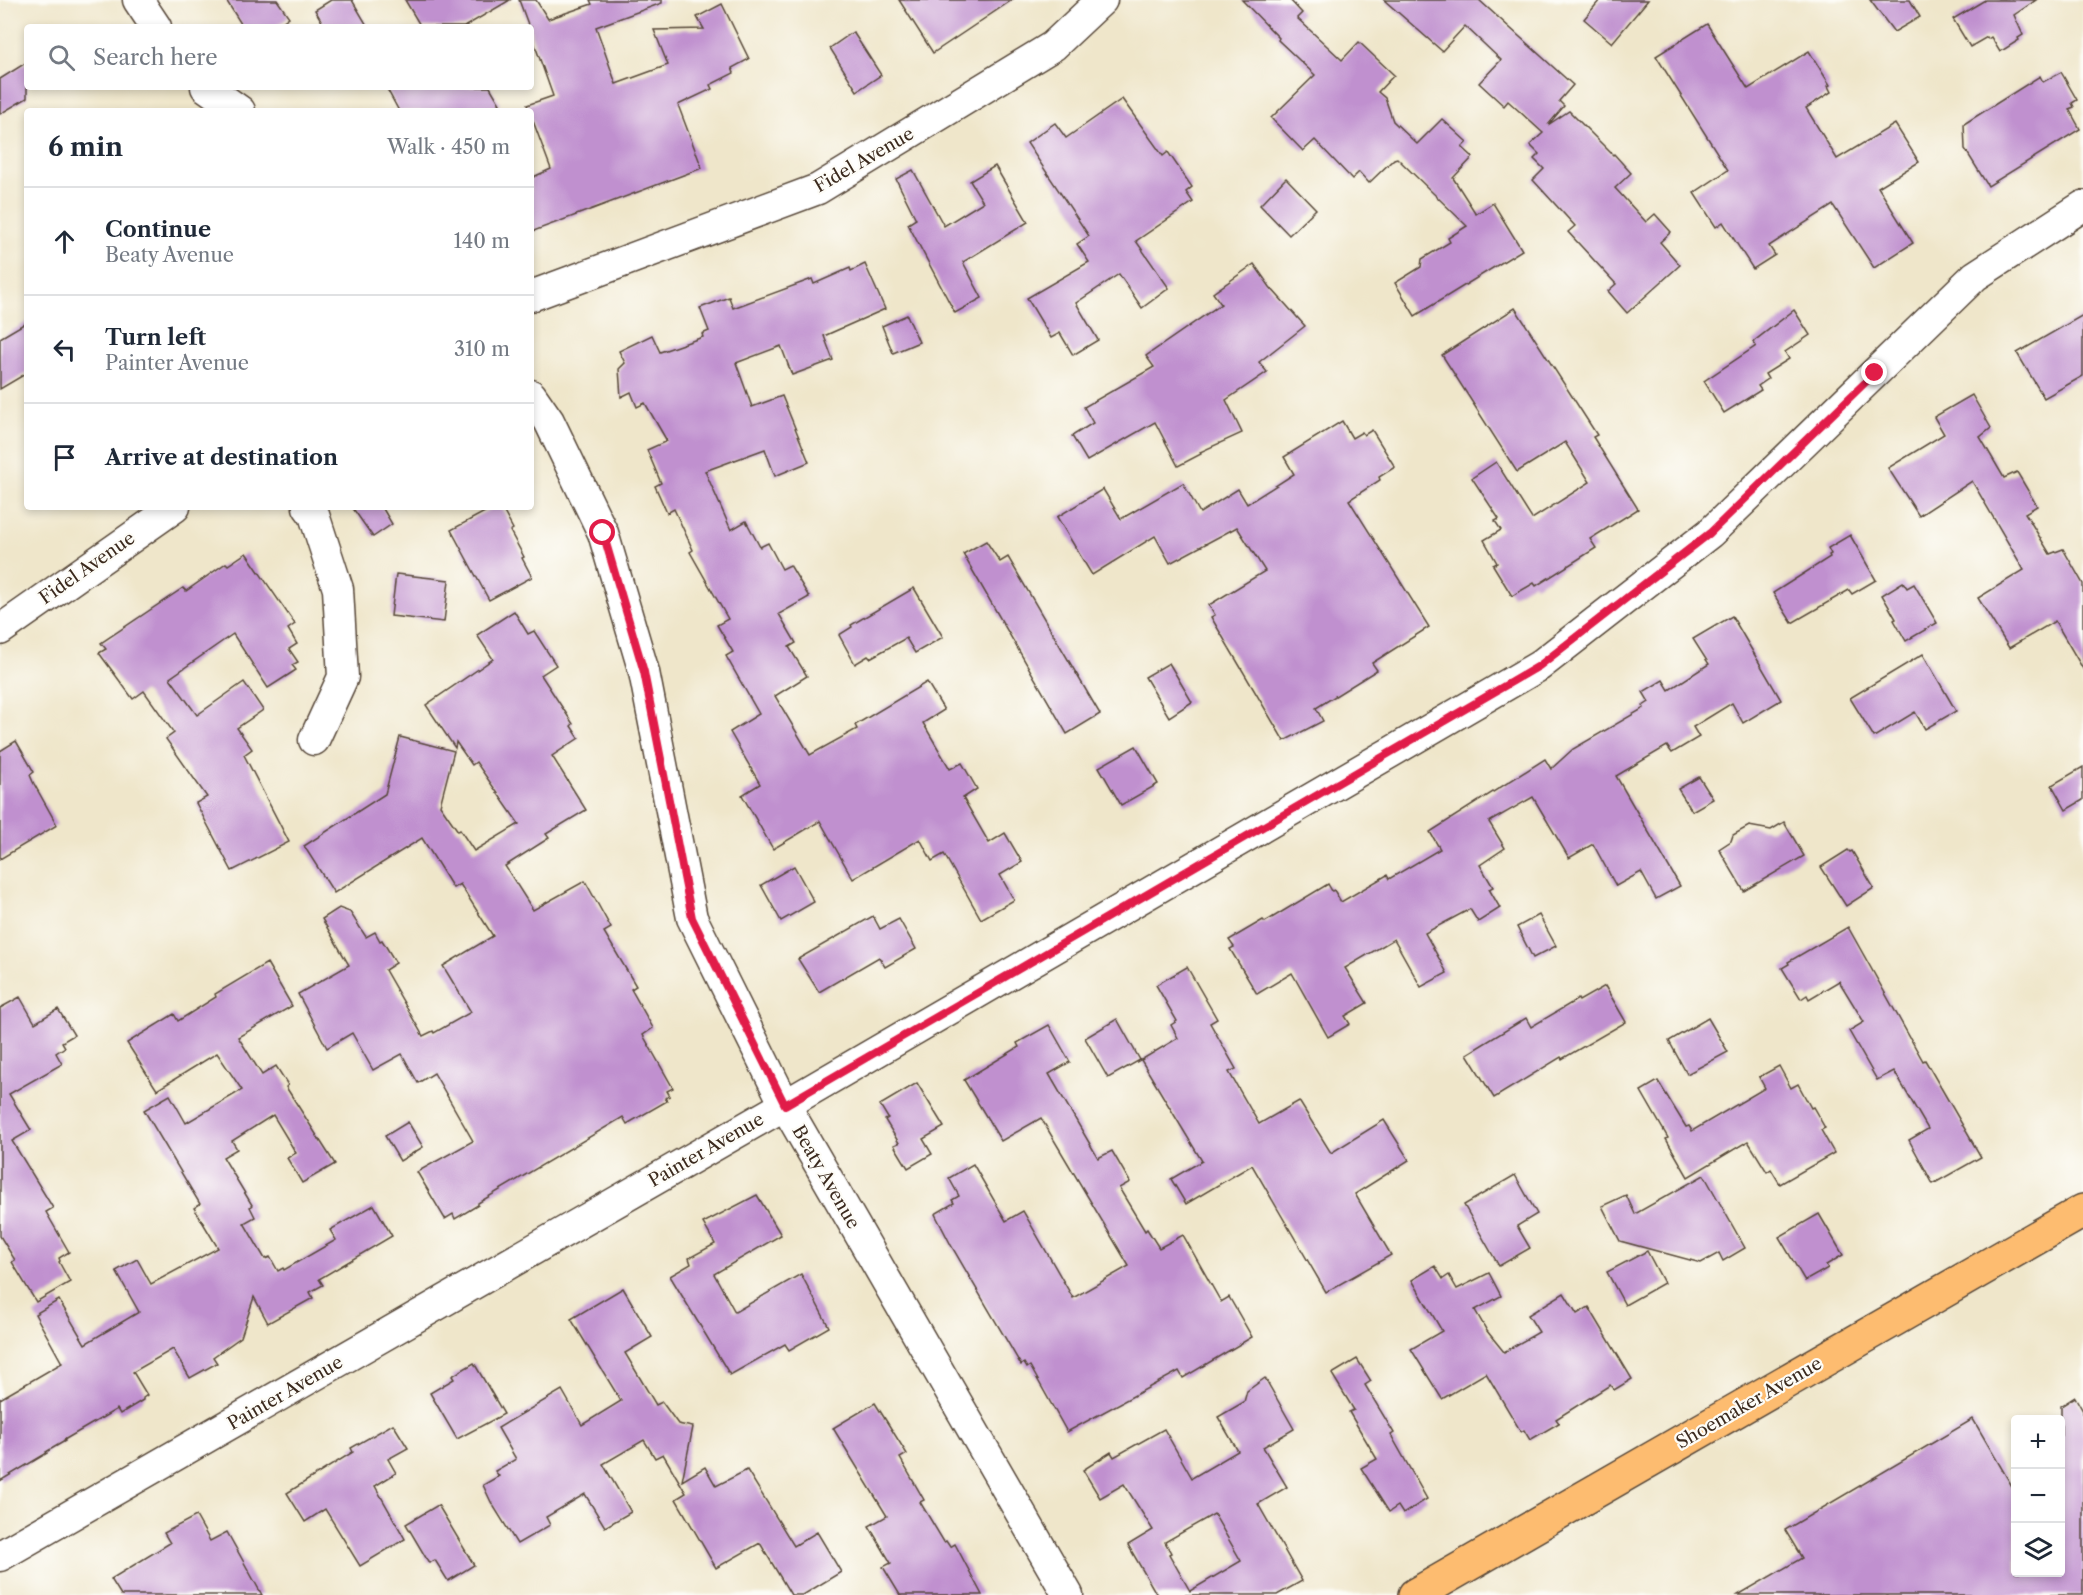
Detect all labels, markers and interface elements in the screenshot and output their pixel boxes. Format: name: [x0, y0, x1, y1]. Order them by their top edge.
search box: [24, 24, 534, 90]
icon: search: [45, 41, 78, 74]
text: Search here: [93, 44, 218, 71]
street label: Fidel Avenue: [810, 123, 918, 197]
text: 6 min: [48, 131, 123, 163]
text: Walk · 450 m: [387, 135, 510, 159]
text: Continue: [105, 216, 211, 243]
icon: ahead: [48, 225, 81, 258]
text: 140 m: [453, 229, 510, 253]
text: Beaty Avenue: [105, 243, 234, 267]
text: Turn left: [105, 324, 206, 351]
icon: left: [48, 333, 81, 366]
text: 310 m: [454, 337, 510, 361]
text: Painter Avenue: [105, 351, 249, 375]
route end: [1861, 359, 1887, 385]
icon: arrive: [48, 441, 81, 474]
text: Arrive at destination: [105, 444, 338, 471]
route start: [589, 519, 615, 545]
street label: Fidel Avenue: [35, 527, 139, 609]
street label: Painter Avenue: [644, 1108, 768, 1192]
street label: Beaty Avenue: [787, 1121, 865, 1233]
street label: Painter Avenue: [223, 1351, 347, 1435]
street label: Shoemaker Avenue: [1672, 1352, 1826, 1454]
map controls: [2011, 1415, 2065, 1577]
button: +: [2011, 1415, 2065, 1469]
button: −: [2011, 1469, 2065, 1523]
button: layers: [2011, 1523, 2065, 1577]

